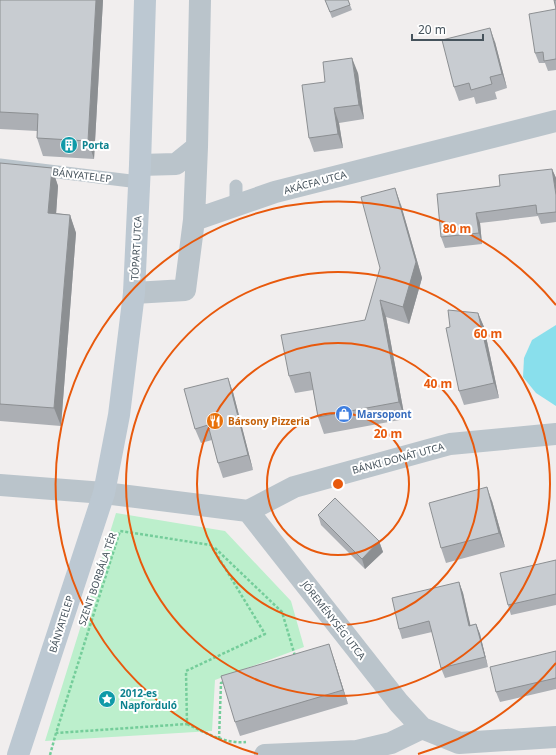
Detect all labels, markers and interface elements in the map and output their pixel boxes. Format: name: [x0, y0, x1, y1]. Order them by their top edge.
scale bar: [412, 16, 483, 42]
text: 20 m: [418, 21, 446, 38]
building icon: Porta: [59, 135, 79, 155]
place label: Porta: [82, 138, 109, 152]
street label: BÁNYATELEP: [52, 164, 112, 186]
street label: AKÁCFA UTCA: [282, 167, 349, 197]
street label: TÓPART UTCA: [127, 215, 145, 281]
text: 80 m: [443, 220, 471, 237]
text: 60 m: [474, 325, 502, 342]
text: 40 m: [424, 375, 452, 392]
shop icon: Marsopont: [334, 404, 354, 424]
place label: Marsopont: [357, 407, 412, 421]
restaurant icon: Bársony Pizzeria: [205, 411, 225, 431]
place label: Bársony Pizzeria: [228, 414, 310, 428]
text: 20 m: [374, 425, 402, 442]
street label: BÁNKI DONÁT UTCA: [350, 439, 446, 477]
centre of rings: [331, 477, 345, 491]
street label: SZENT BORBÁLA TÉR: [75, 530, 120, 627]
street label: JÓREMÉNYSÉG UTCA: [298, 577, 370, 663]
street label: BÁNYATELEP: [45, 594, 77, 654]
place label: 2012-es Napforduló: [120, 686, 177, 712]
place icon: 2012-es Napforduló: [97, 689, 117, 709]

